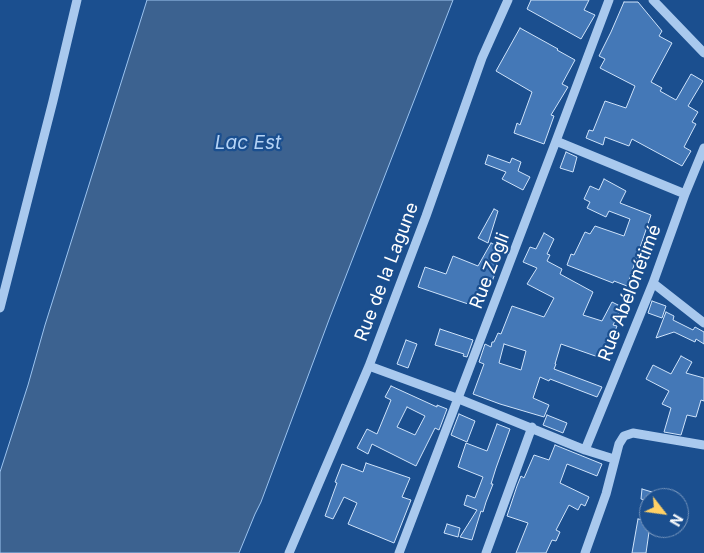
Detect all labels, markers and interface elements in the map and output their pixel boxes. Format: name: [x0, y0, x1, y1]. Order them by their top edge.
water label: Lac Est: [215, 132, 281, 154]
street label: Rue de la Lagune: [351, 200, 423, 344]
street label: Rue Abélonétimé: [594, 222, 666, 364]
street label: Rue Zogli: [466, 230, 514, 312]
north arrow: [639, 488, 689, 538]
text: N: [667, 511, 687, 529]

